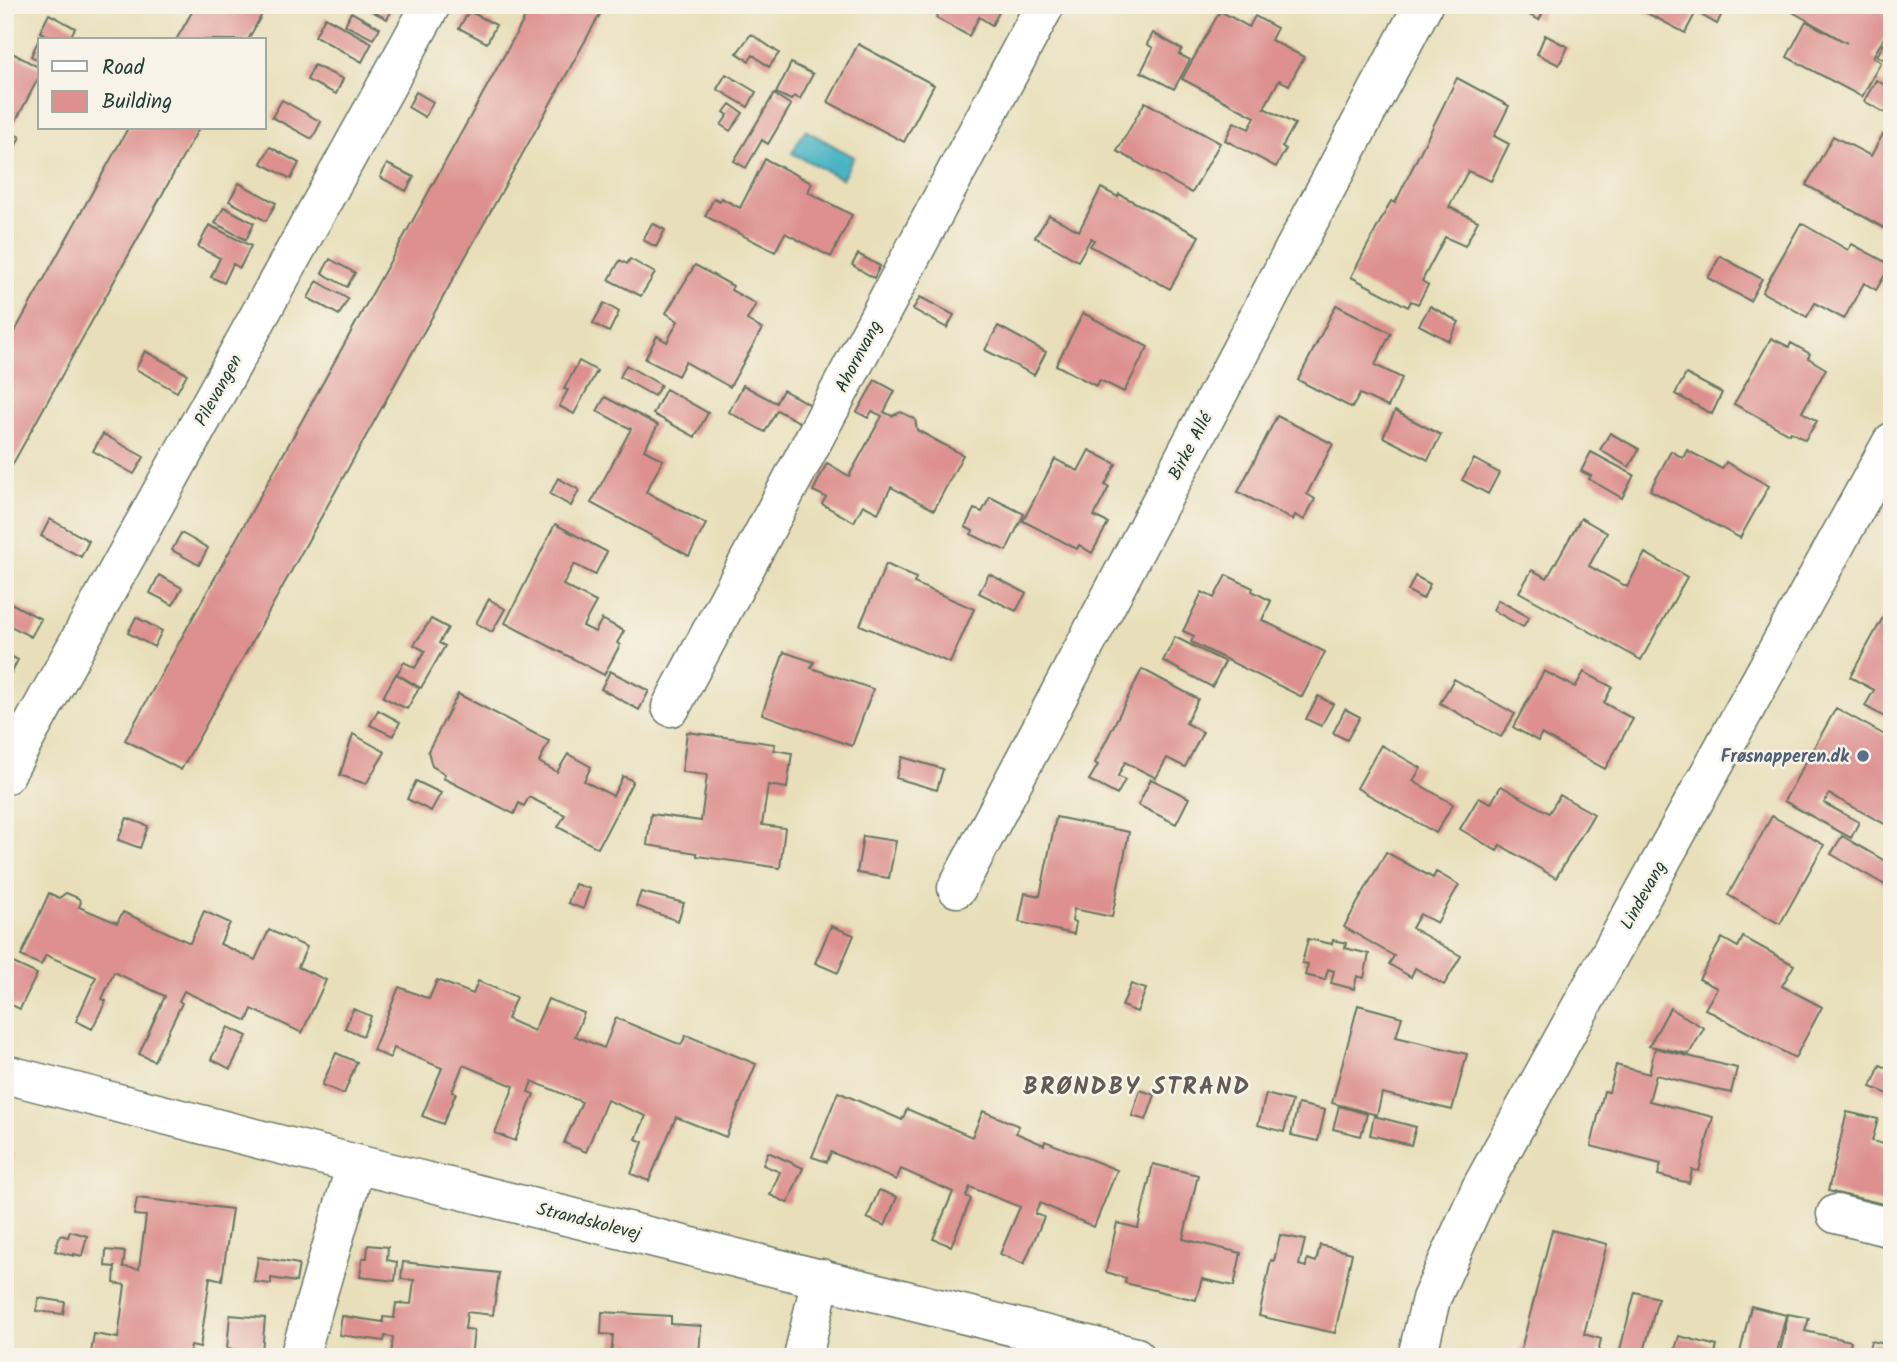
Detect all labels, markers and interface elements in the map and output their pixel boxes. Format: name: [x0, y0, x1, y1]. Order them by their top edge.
legend: [38, 38, 266, 130]
text: Road: [102, 52, 145, 85]
text: Building: [102, 86, 172, 119]
street label: Ahornvang: [828, 315, 891, 398]
street label: Pilevangen: [188, 349, 251, 432]
street label: Birke Allé: [1161, 407, 1222, 486]
place label: Frøsnapperen.dk: [1721, 743, 1850, 772]
marker: Frøsnapperen.dk: [1855, 748, 1871, 764]
street label: Lindevang: [1613, 856, 1675, 936]
district label: BRØNDBY STRAND: [1023, 1068, 1251, 1107]
street label: Strandskolevej: [533, 1195, 645, 1250]

